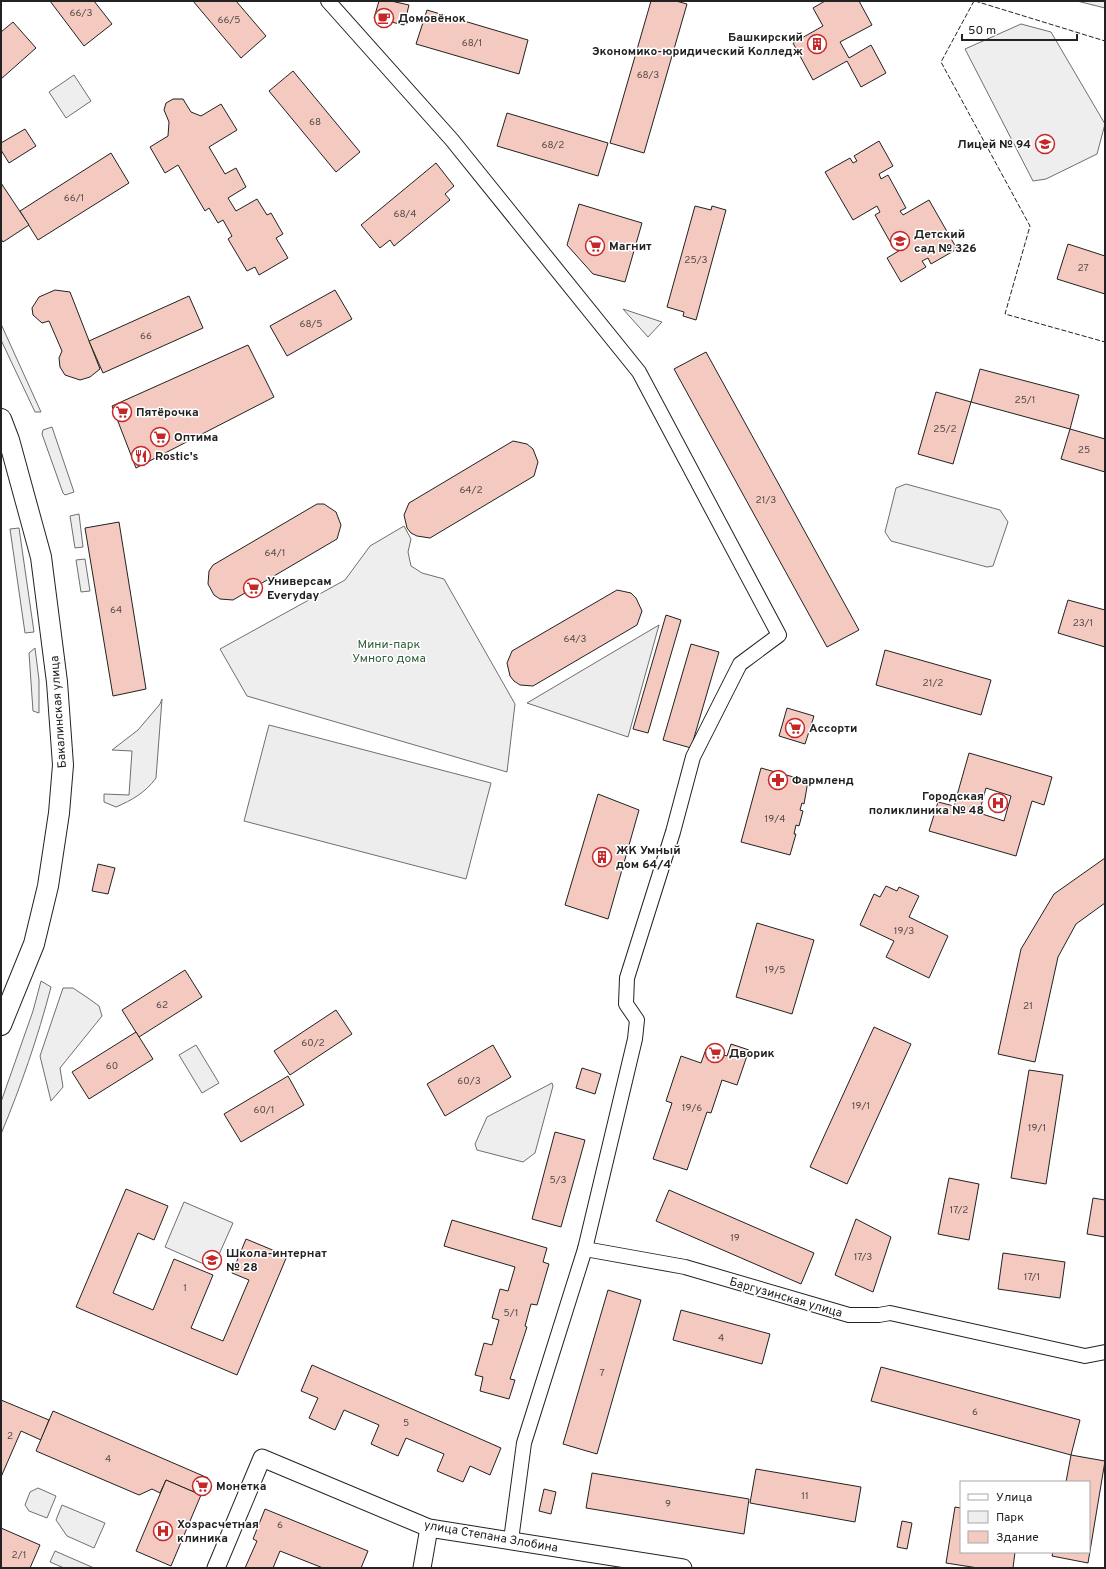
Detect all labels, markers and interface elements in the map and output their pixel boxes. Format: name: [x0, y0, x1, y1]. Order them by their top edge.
house number: 66/3: [70, 7, 92, 20]
cafe icon: Домовёнок: [373, 7, 395, 29]
place label: Домовёнок: [398, 11, 466, 27]
house number: 66/5: [217, 14, 241, 27]
scale bar: [962, 16, 1077, 42]
text: 50 m: [968, 23, 996, 39]
place label: Башкирский Экономико-юридический Колледж: [592, 30, 803, 60]
building icon: Башкирский Экономико-юридический Колледж: [806, 33, 828, 55]
house number: 68/1: [462, 37, 482, 50]
house number: 68/3: [637, 69, 659, 82]
house number: 68: [309, 116, 321, 129]
school or university icon: Лицей № 94: [1034, 133, 1056, 155]
place label: Лицей № 94: [957, 137, 1031, 153]
house number: 68/2: [542, 139, 564, 152]
house number: 66/1: [64, 192, 84, 205]
house number: 68/4: [394, 208, 416, 221]
place label: Детский сад № 326: [914, 227, 977, 257]
school or university icon: Детский сад № 326: [889, 230, 911, 252]
supermarket icon: Магнит: [584, 235, 606, 257]
place label: Магнит: [609, 239, 652, 255]
house number: 25/3: [684, 254, 708, 267]
house number: 27: [1077, 262, 1089, 275]
house number: 68/5: [300, 318, 322, 331]
house number: 66: [140, 330, 152, 343]
house number: 25/1: [1015, 394, 1035, 407]
supermarket icon: Пятёрочка: [111, 401, 133, 423]
place label: Пятёрочка: [136, 405, 199, 421]
house number: 25/2: [933, 423, 957, 436]
supermarket icon: Оптима: [149, 426, 171, 448]
place label: Оптима: [174, 430, 218, 446]
house number: 25: [1078, 444, 1090, 457]
restaurant icon: Rostic's: [130, 445, 152, 467]
place label: Rostic's: [155, 449, 199, 465]
house number: 64/2: [459, 484, 483, 497]
house number: 21/3: [756, 494, 776, 507]
house number: 64/1: [265, 547, 285, 560]
place label: Универсам Everyday: [267, 574, 332, 604]
supermarket icon: Универсам Everyday: [242, 577, 264, 599]
house number: 64: [110, 604, 122, 617]
house number: 23/1: [1073, 617, 1093, 630]
house number: 64/3: [563, 633, 587, 646]
park label: Мини-парк Умного дома: [352, 637, 426, 667]
street label: Бакалинская улица: [47, 655, 71, 769]
house number: 21/2: [923, 677, 943, 690]
supermarket icon: Ассорти: [784, 717, 806, 739]
place label: Ассорти: [809, 721, 857, 737]
pharmacy icon: Фармленд: [767, 769, 789, 791]
place label: Фармленд: [792, 773, 854, 789]
place label: Городская поликлиника № 48: [869, 789, 984, 819]
hospital icon: Городская поликлиника № 48: [987, 792, 1009, 814]
house number: 19/4: [765, 813, 785, 826]
place label: ЖК Умный дом 64/4: [616, 843, 681, 873]
building icon: ЖК Умный дом 64/4: [591, 846, 613, 868]
house number: 19/3: [894, 925, 914, 938]
house number: 19/5: [765, 964, 785, 977]
house number: 62: [156, 999, 168, 1012]
house number: 21: [1023, 1000, 1033, 1013]
house number: 60/2: [301, 1037, 325, 1050]
supermarket icon: Дворик: [704, 1042, 726, 1064]
place label: Дворик: [729, 1046, 775, 1062]
house number: 60: [106, 1060, 118, 1073]
house number: 60/3: [457, 1075, 481, 1088]
house number: 19/1: [852, 1100, 870, 1113]
house number: 19/6: [682, 1102, 702, 1115]
house number: 60/1: [253, 1104, 275, 1117]
house number: 19/1: [1028, 1122, 1046, 1135]
house number: 5/3: [549, 1174, 567, 1187]
house number: 17/2: [950, 1204, 968, 1217]
house number: 19: [730, 1232, 740, 1245]
place label: Школа-интернат № 28: [226, 1246, 327, 1276]
school or university icon: Школа-интернат № 28: [201, 1249, 223, 1271]
house number: 17/3: [854, 1251, 872, 1264]
house number: 17/1: [1024, 1271, 1040, 1284]
street label: Баргузинская улица: [727, 1274, 844, 1322]
house number: 1: [183, 1282, 187, 1295]
house number: 5/1: [504, 1307, 518, 1320]
house number: 4: [718, 1332, 724, 1345]
house number: 7: [599, 1367, 605, 1380]
house number: 6: [972, 1406, 978, 1419]
house number: 5: [403, 1417, 409, 1430]
house number: 2: [7, 1430, 13, 1443]
house number: 4: [105, 1453, 111, 1466]
supermarket icon: Монетка: [191, 1475, 213, 1497]
place label: Монетка: [216, 1479, 266, 1495]
legend: [960, 1481, 1090, 1553]
house number: 11: [801, 1490, 809, 1503]
text: Улица: [996, 1490, 1032, 1506]
house number: 9: [665, 1498, 671, 1511]
text: Парк: [996, 1510, 1024, 1526]
place label: Хозрасчетная клиника: [177, 1517, 259, 1547]
street label: улица Степана Злобина: [423, 1517, 559, 1557]
house number: 6: [277, 1519, 283, 1532]
hospital icon: Хозрасчетная клиника: [152, 1520, 174, 1542]
text: Здание: [996, 1530, 1039, 1546]
house number: 2/1: [12, 1549, 26, 1562]

